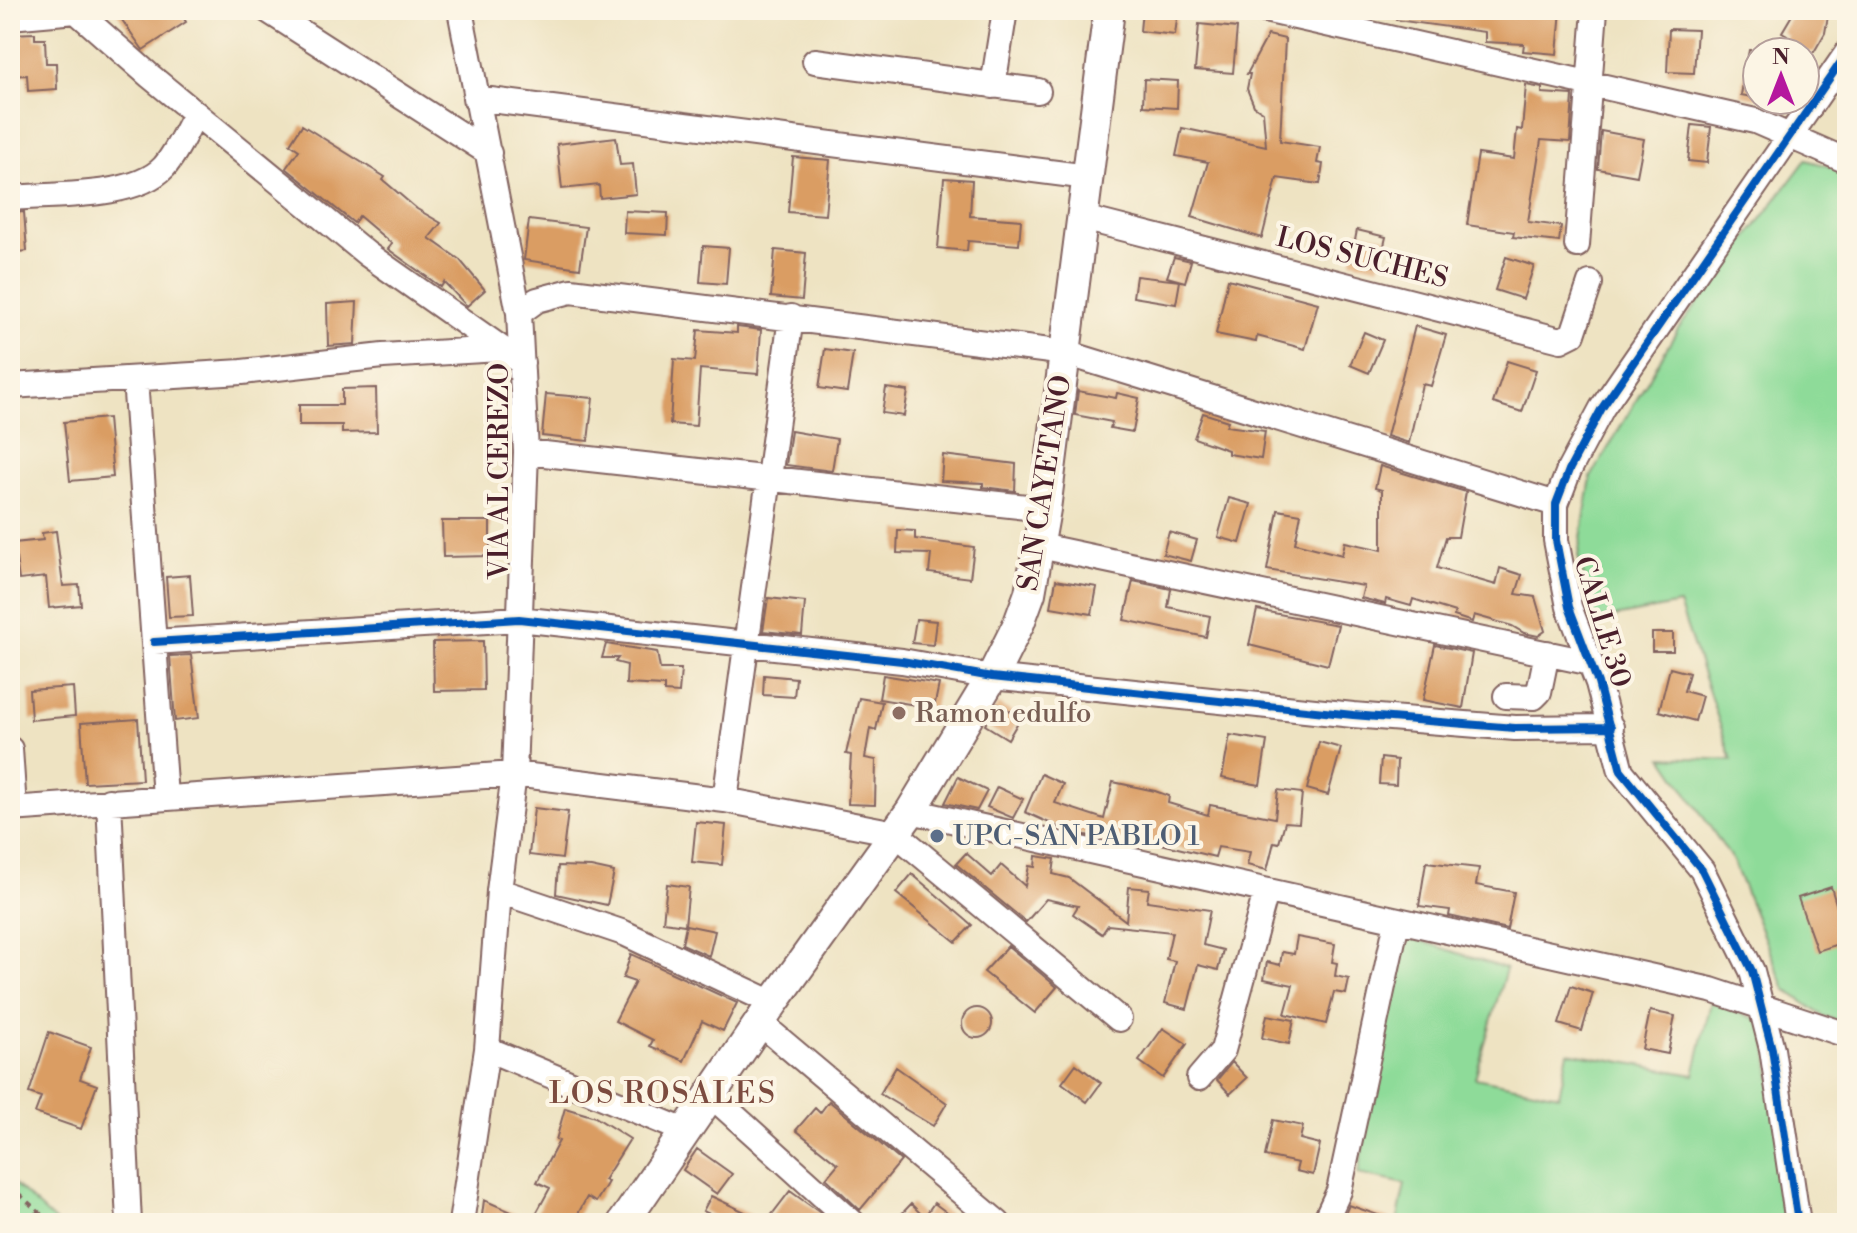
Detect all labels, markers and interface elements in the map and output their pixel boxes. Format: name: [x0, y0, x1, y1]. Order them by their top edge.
north arrow: [1741, 36, 1821, 116]
text: N: [1772, 44, 1790, 71]
street label: LOS SUCHES: [1272, 220, 1452, 296]
street label: VIA AL CEREZO: [482, 363, 517, 580]
street label: SAN CAYETANO: [1011, 373, 1079, 593]
street label: CALLE 30: [1565, 552, 1639, 692]
place label: Ramon edulfo: [915, 696, 1092, 731]
marker: Ramon edulfo: [890, 704, 908, 722]
place label: UPC-SAN PABLO 1: [953, 819, 1200, 854]
marker: UPC-SAN PABLO 1: [928, 827, 946, 845]
district label: LOS ROSALES: [549, 1075, 777, 1113]

